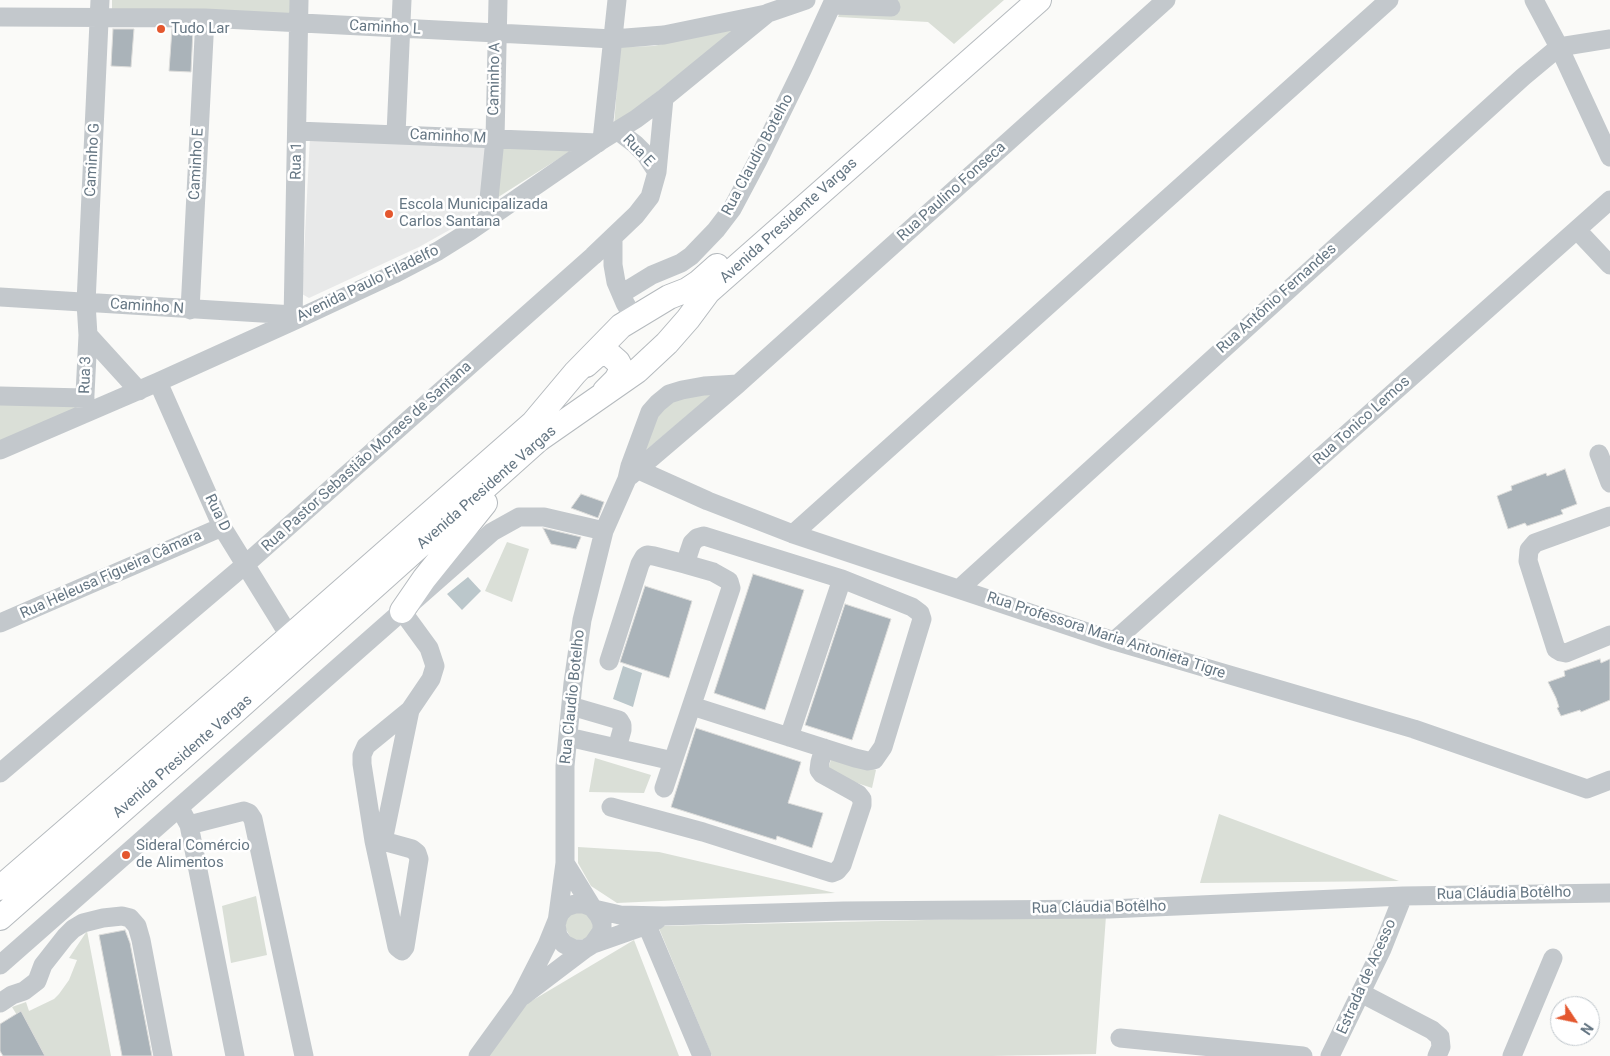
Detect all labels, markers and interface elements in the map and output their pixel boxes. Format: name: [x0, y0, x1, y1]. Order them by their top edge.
street label: Caminho L: [349, 17, 421, 39]
place label: Tudo Lar: [171, 20, 230, 38]
marker: Tudo Lar: [155, 23, 167, 35]
street label: Caminho A: [485, 42, 505, 116]
street label: Rua Claudio Botelho: [718, 91, 798, 219]
street label: Caminho G: [82, 123, 104, 197]
street label: Caminho M: [409, 126, 487, 148]
street label: Caminho E: [186, 128, 208, 200]
street label: Rua E: [618, 131, 658, 171]
street label: Rua Paulino Fonseca: [894, 139, 1010, 245]
street label: Rua 1: [288, 142, 306, 180]
street label: Avenida Presidente Vargas: [717, 155, 861, 287]
place label: Escola Municipalizada Carlos Santana: [399, 196, 548, 231]
marker: Escola Municipalizada Carlos Santana: [383, 208, 395, 220]
street label: Rua Antônio Fernandes: [1213, 240, 1341, 358]
street label: Avenida Paulo Filadelfo: [294, 242, 442, 326]
street label: Caminho N: [109, 295, 185, 319]
street label: Rua 3: [76, 356, 96, 394]
street label: Rua Pastor Sebastião Moraes de Santana: [258, 358, 476, 556]
street label: Rua Tonico Lemos: [1310, 373, 1414, 469]
street label: Avenida Presidente Vargas: [414, 423, 560, 553]
street label: Rua D: [200, 491, 234, 535]
street label: Rua Heleusa Figueira Câmara: [18, 527, 204, 623]
street label: Rua Professora Maria Antonieta Tigre: [984, 589, 1228, 683]
street label: Rua Claudio Botelho: [557, 629, 589, 765]
street label: Avenida Presidente Vargas: [110, 692, 256, 822]
place label: Sideral Comércio de Alimentos: [136, 837, 250, 872]
marker: Sideral Comércio de Alimentos: [120, 849, 132, 861]
street label: Rua Cláudia Botêlho: [1437, 884, 1571, 904]
street label: Rua Cláudia Botêlho: [1032, 898, 1166, 918]
street label: Estrada de Acesso: [1334, 917, 1400, 1037]
north arrow: [1550, 996, 1600, 1046]
text: N: [1577, 1020, 1596, 1037]

